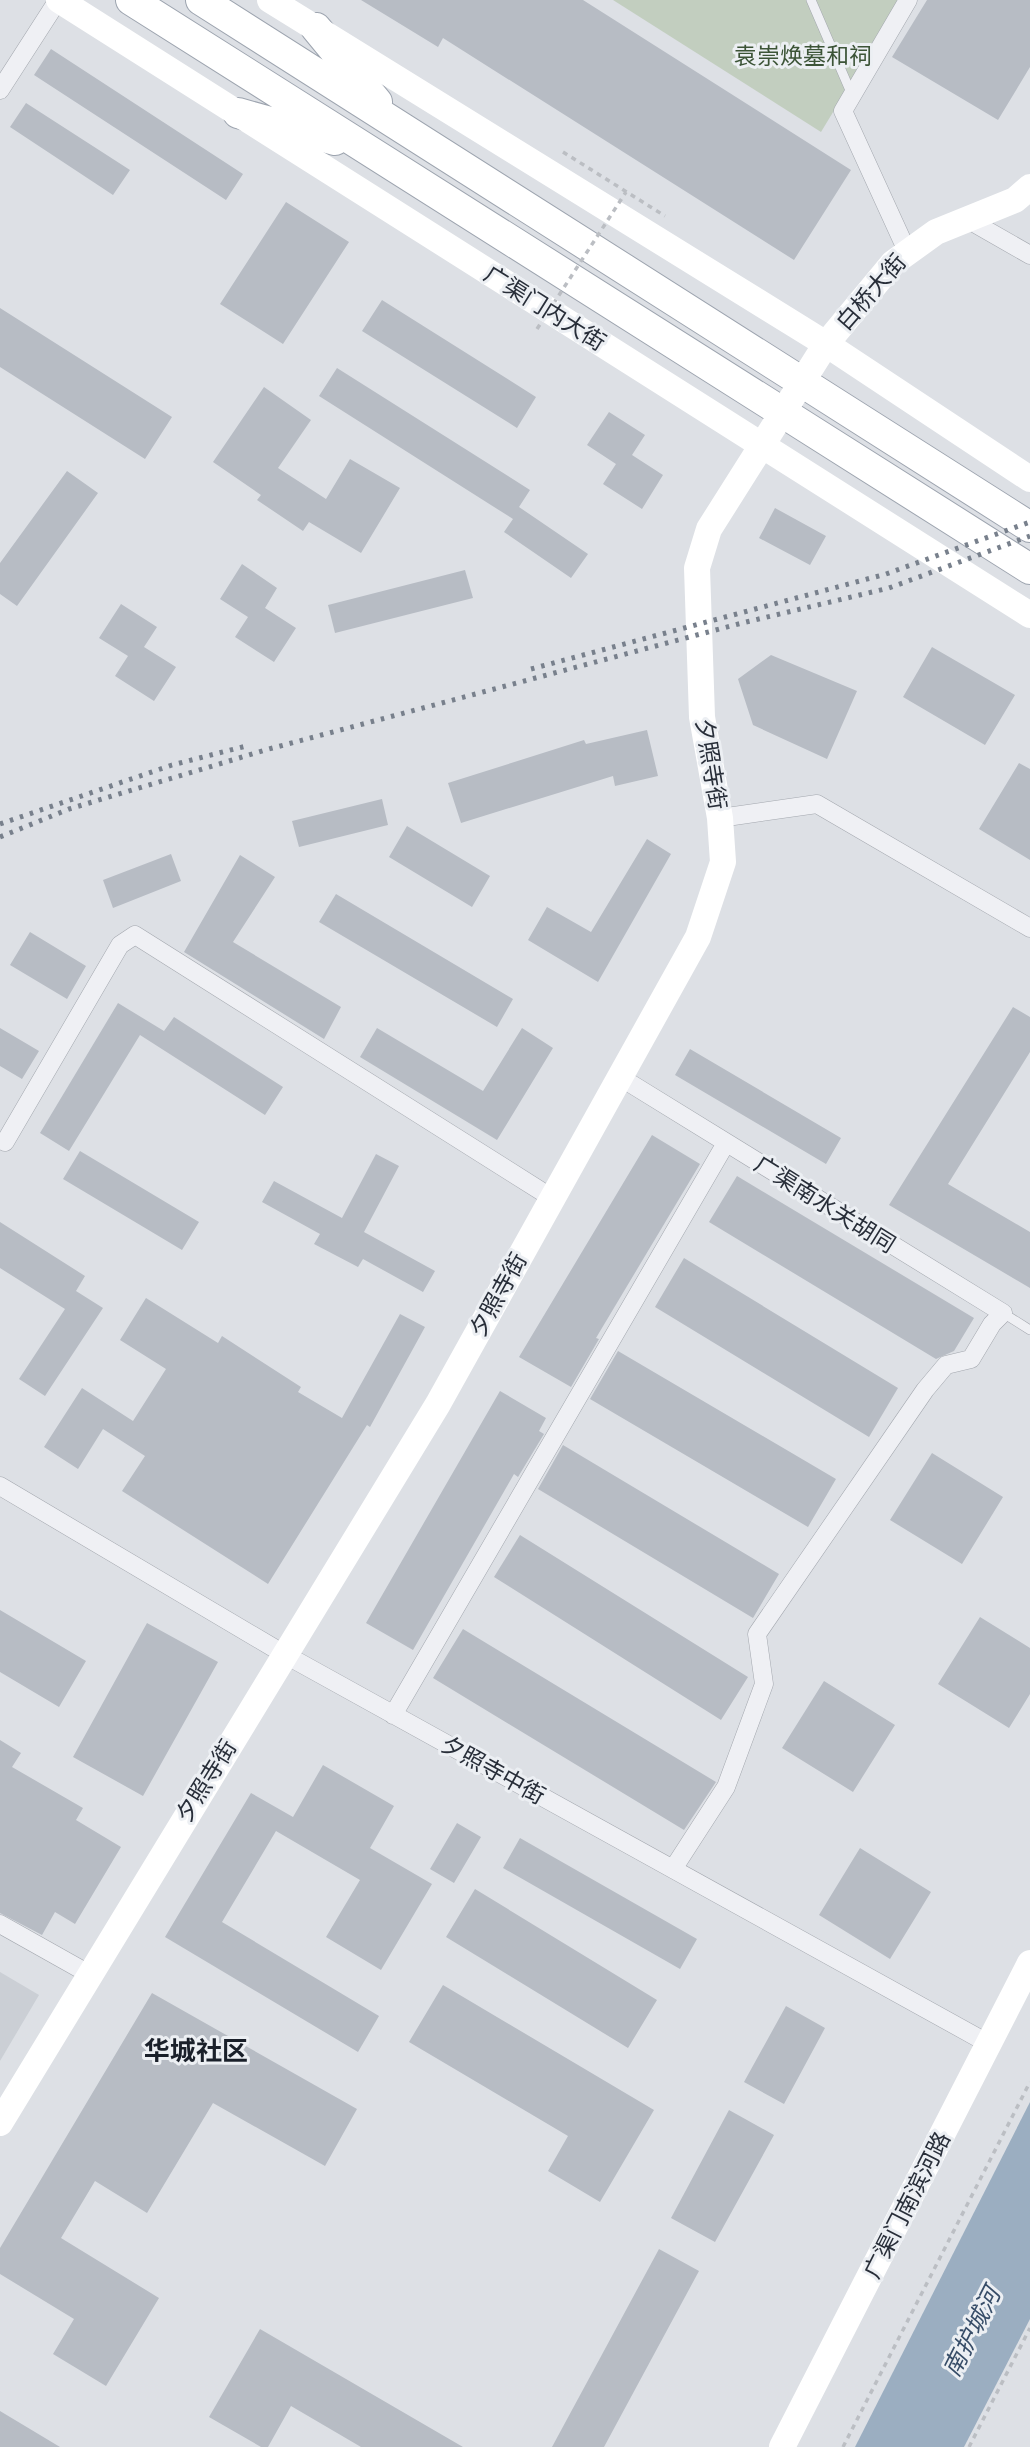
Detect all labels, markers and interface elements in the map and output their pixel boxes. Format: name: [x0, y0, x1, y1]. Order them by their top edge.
park label: 袁崇焕墓和祠: [734, 43, 872, 70]
street label: 白桥大街: [831, 249, 912, 336]
street label: 广渠门内大街: [479, 260, 610, 356]
street label: 夕照寺街: [690, 717, 731, 812]
street label: 广渠南水关胡同: [749, 1150, 900, 1259]
street label: 夕照寺街: [464, 1248, 533, 1342]
street label: 夕照寺中街: [436, 1731, 550, 1810]
street label: 夕照寺街: [171, 1735, 242, 1827]
district label: 华城社区: [144, 2036, 248, 2066]
street label: 广渠门南滨河路: [859, 2127, 956, 2283]
water label: 南护城河: [938, 2279, 1008, 2381]

